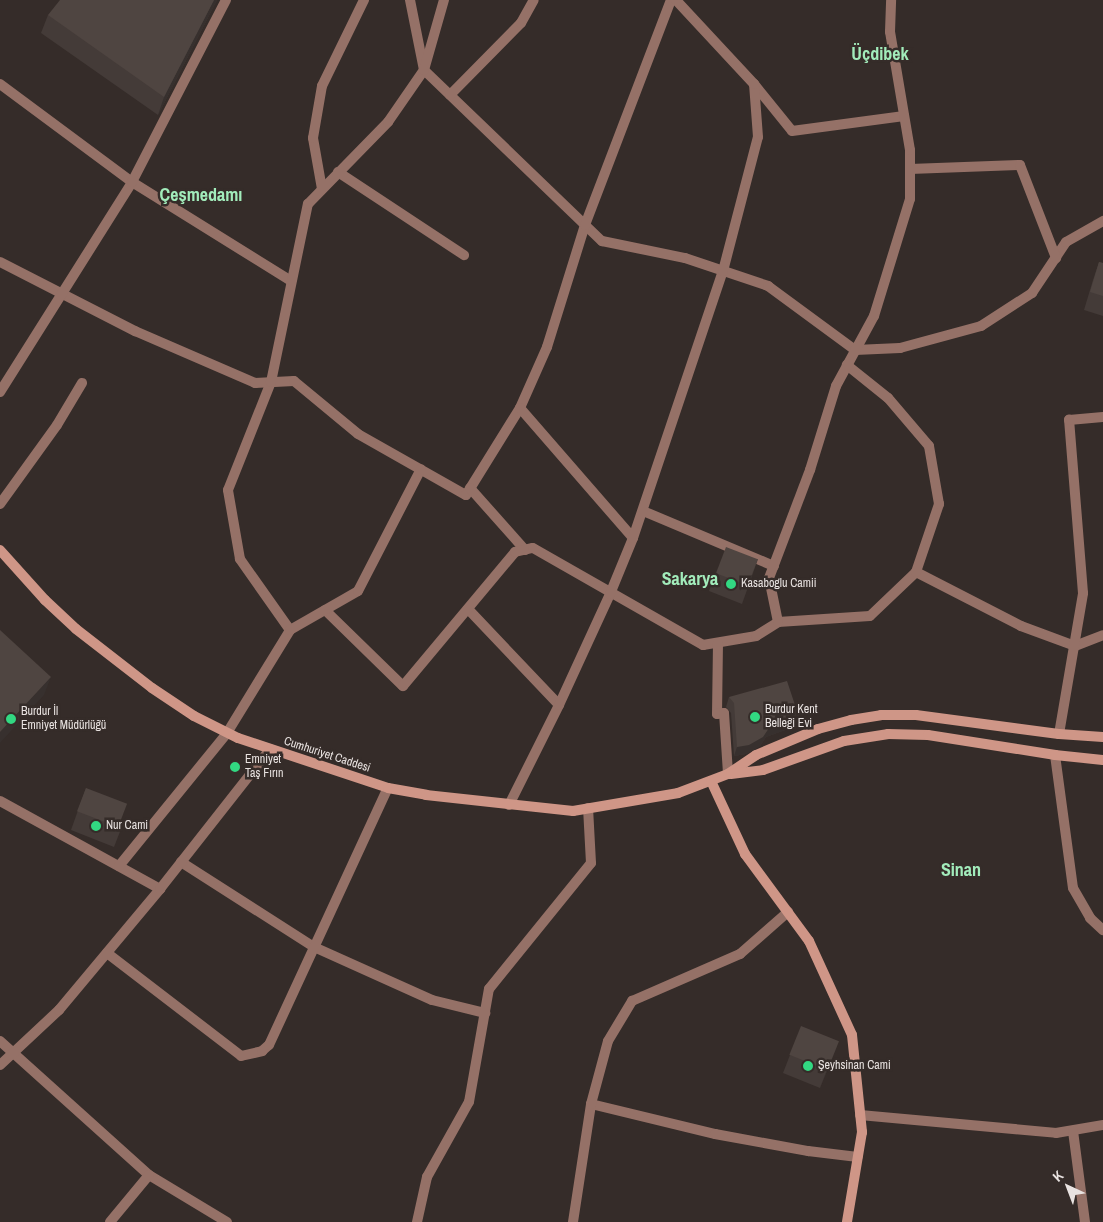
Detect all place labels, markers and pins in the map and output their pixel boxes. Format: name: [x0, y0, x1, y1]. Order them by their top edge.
place label: Kasaboglu Camii: [741, 577, 816, 591]
marker: Kasaboglu Camii: [725, 578, 737, 590]
place label: Burdur Kent Belleği Evi: [765, 703, 818, 731]
place label: Burdur İl Emniyet Müdürlüğü: [21, 705, 106, 733]
marker: Burdur Kent Belleği Evi: [749, 711, 761, 723]
marker: Burdur İl Emniyet Müdürlüğü: [5, 713, 17, 725]
place label: Emniyet Taş Fırın: [245, 753, 283, 781]
marker: Emniyet Taş Fırın: [229, 761, 241, 773]
place label: Nur Cami: [106, 819, 148, 833]
marker: Nur Cami: [90, 820, 102, 832]
place label: Şeyhsinan Cami: [818, 1059, 891, 1073]
marker: Şeyhsinan Cami: [802, 1060, 814, 1072]

